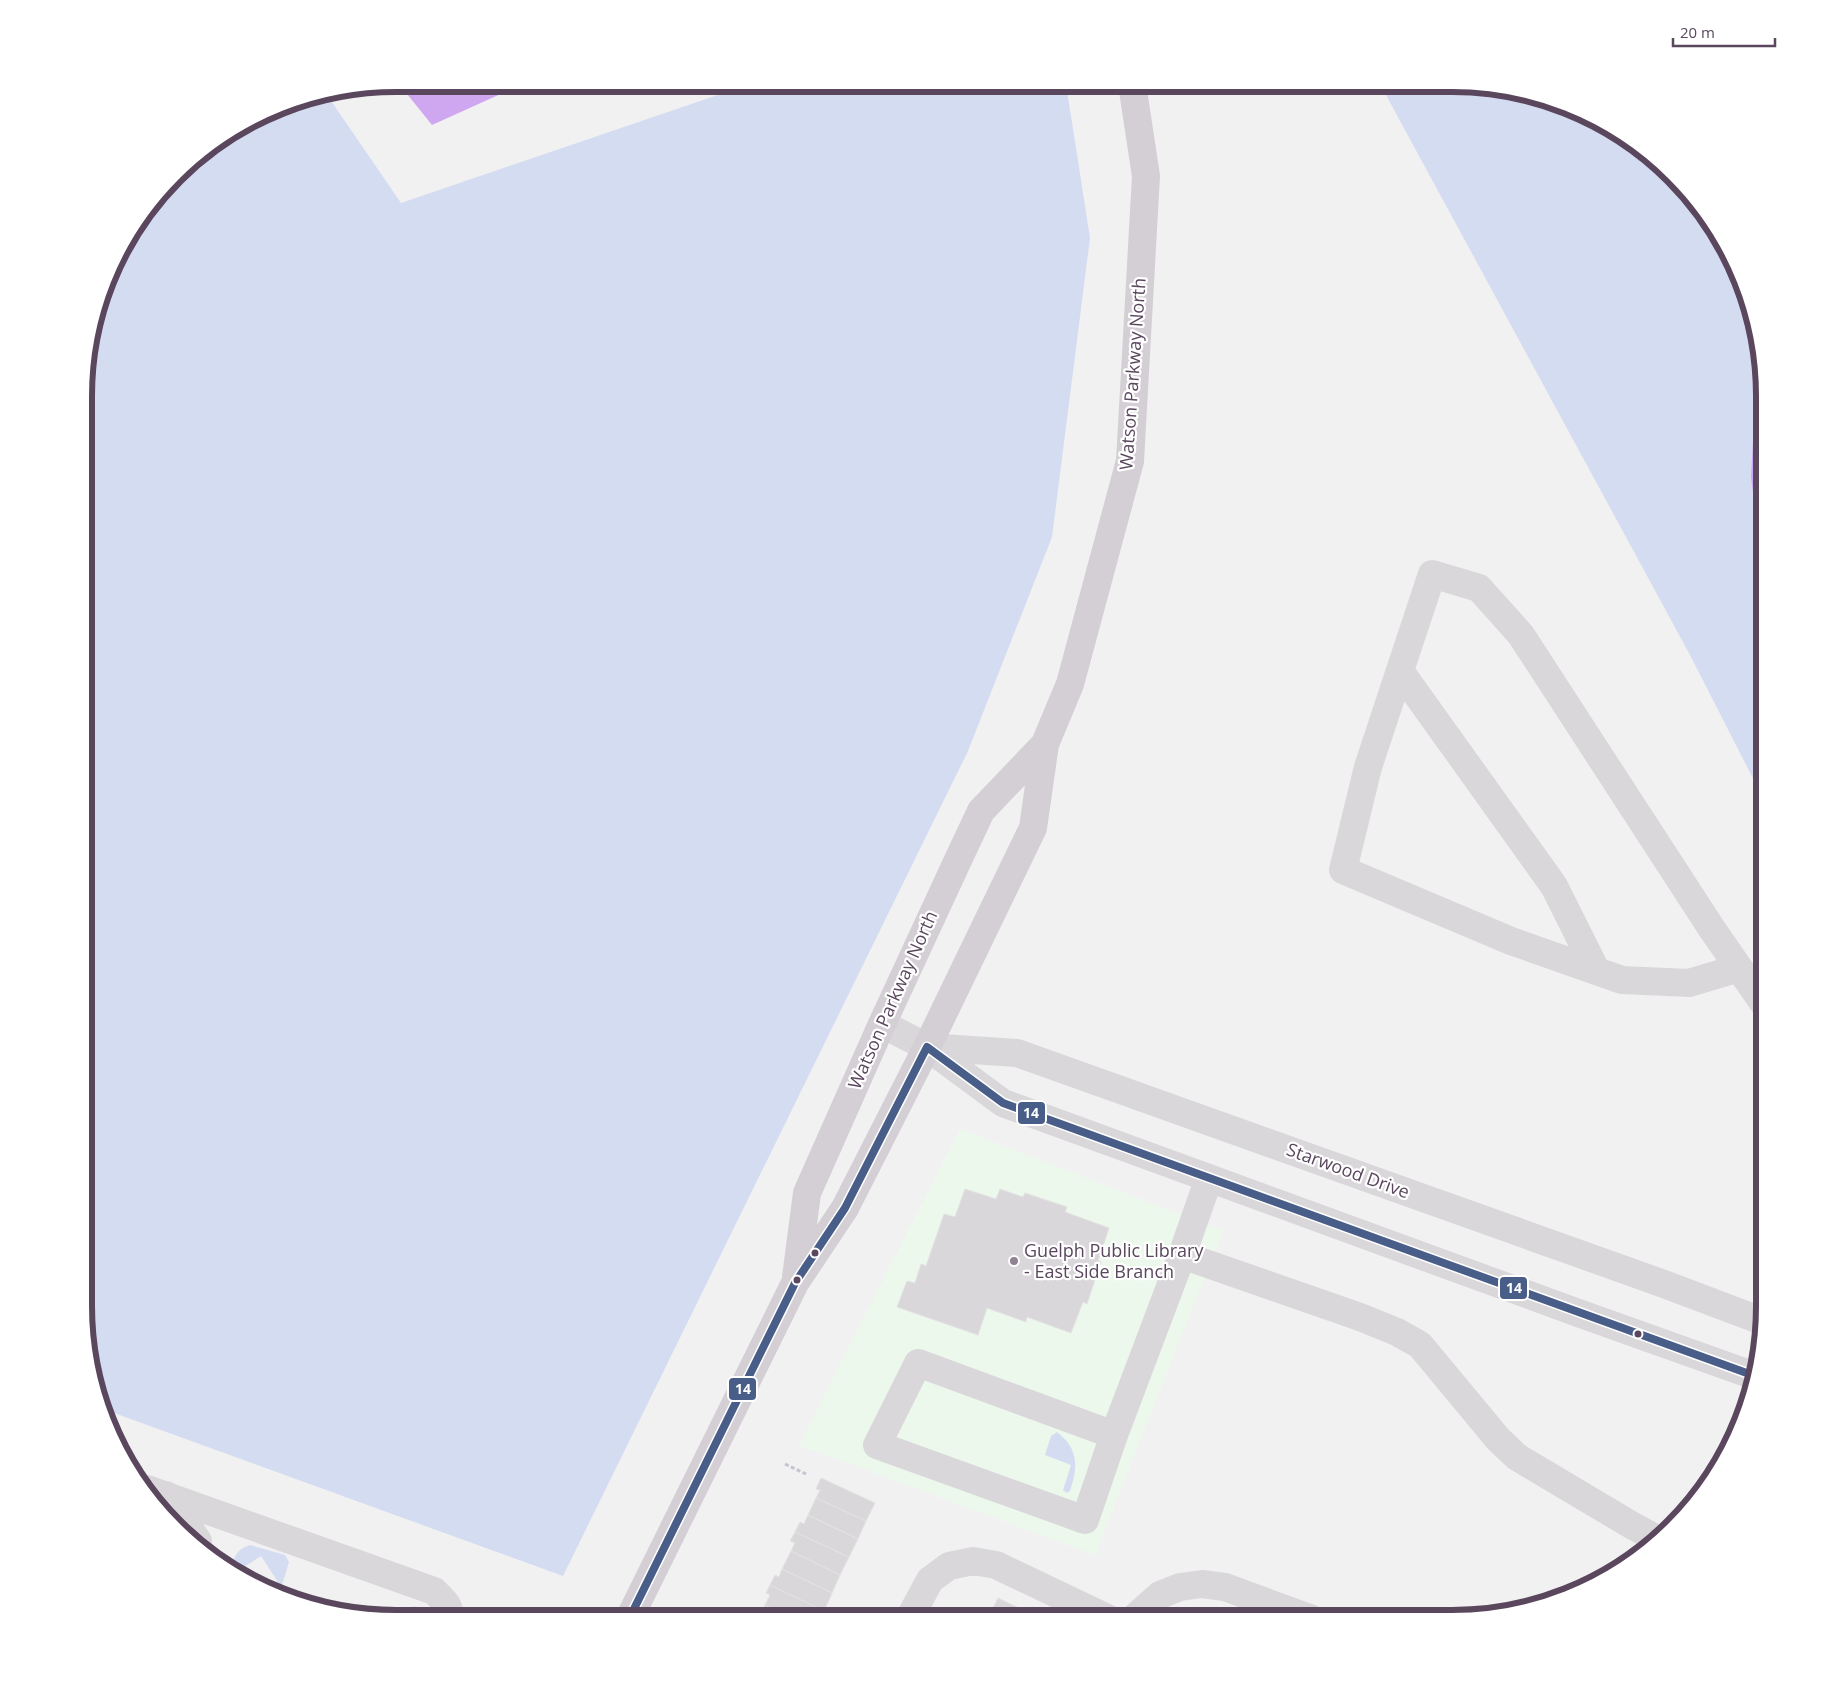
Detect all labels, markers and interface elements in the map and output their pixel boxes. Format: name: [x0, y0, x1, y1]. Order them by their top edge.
scale bar: [1673, 15, 1776, 47]
text: 20 m: [1680, 22, 1715, 42]
street label: Watson Parkway North: [1113, 277, 1151, 471]
street label: Watson Parkway North: [842, 907, 942, 1092]
line badge: 14: [1017, 1101, 1046, 1125]
text: 14: [1023, 1103, 1039, 1122]
street label: Starwood Drive: [1284, 1137, 1413, 1203]
place label: Guelph Public Library - East Side Branch: [1024, 1238, 1204, 1283]
unlabelled marker: [810, 1248, 820, 1258]
marker: Guelph Public Library - East Side Branch: [1008, 1255, 1020, 1267]
unlabelled marker: [792, 1275, 802, 1285]
line badge: 14: [1499, 1276, 1528, 1300]
text: 14: [1506, 1278, 1522, 1297]
unlabelled marker: [1633, 1329, 1643, 1339]
line badge: 14: [728, 1377, 757, 1401]
text: 14: [735, 1379, 751, 1398]

